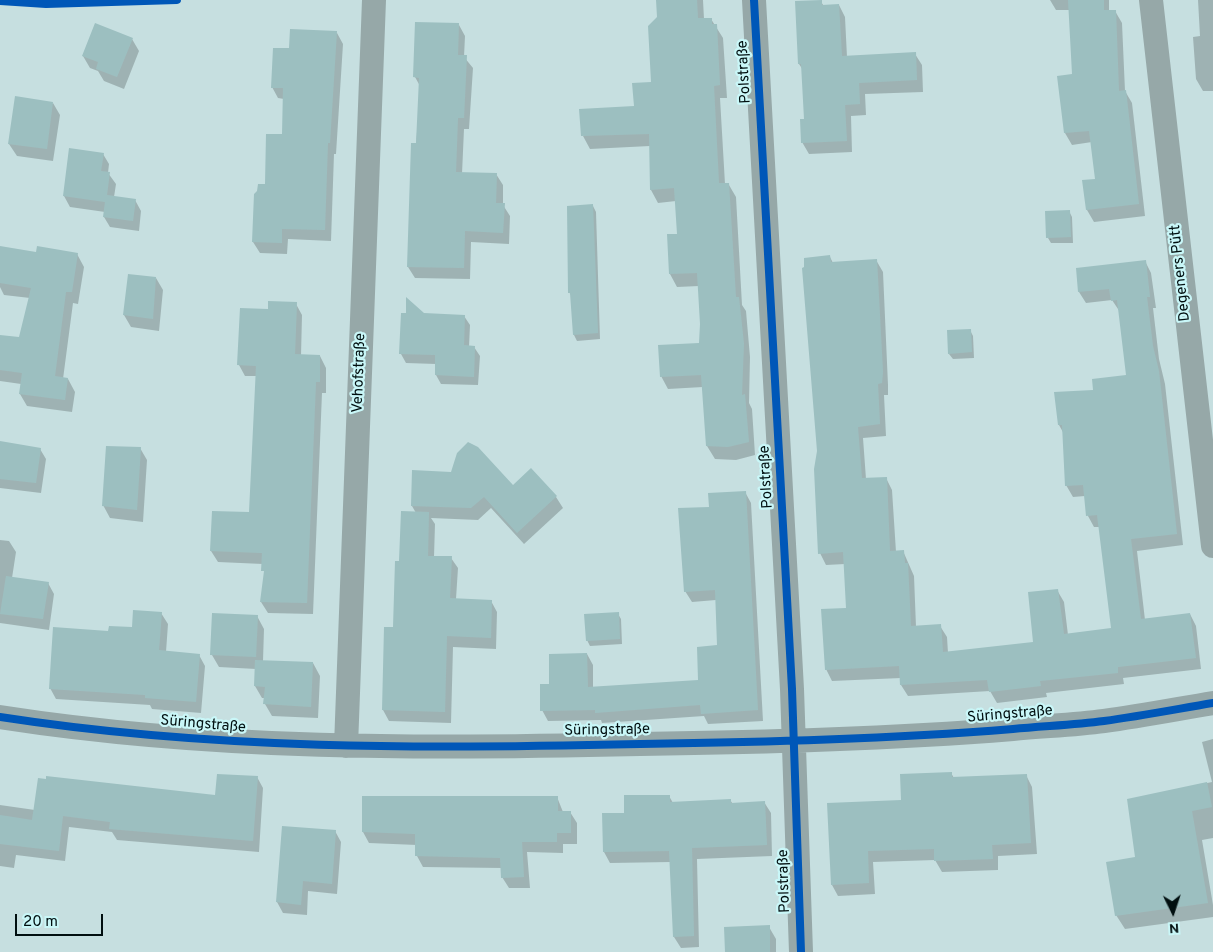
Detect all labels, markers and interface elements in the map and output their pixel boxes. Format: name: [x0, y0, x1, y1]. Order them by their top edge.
street label: Polstraße: [734, 40, 756, 104]
street label: Degeners Pütt: [1167, 224, 1195, 322]
street label: Vehofstraße: [350, 333, 370, 413]
street label: Polstraße: [756, 445, 778, 509]
street label: Süringstraße: [966, 702, 1054, 728]
street label: Süringstraße: [159, 712, 247, 738]
street label: Süringstraße: [564, 721, 650, 741]
street label: Polstraße: [775, 849, 795, 913]
north arrow: [1148, 887, 1198, 937]
scale bar: [18, 904, 105, 936]
text: 20 m: [23, 913, 58, 932]
text: N: [1168, 919, 1180, 936]

